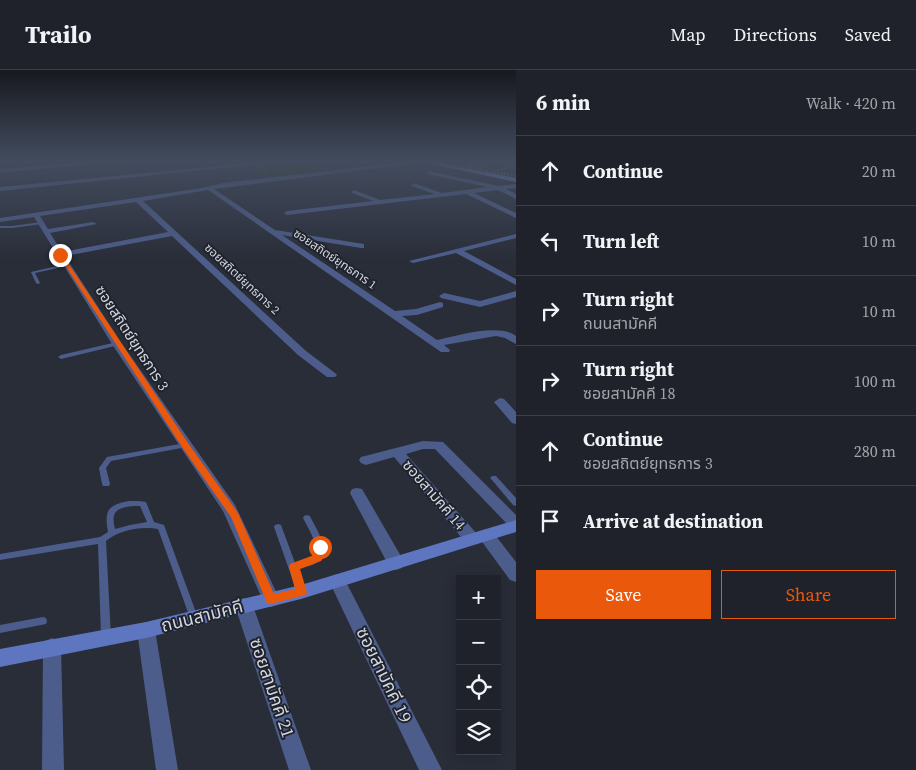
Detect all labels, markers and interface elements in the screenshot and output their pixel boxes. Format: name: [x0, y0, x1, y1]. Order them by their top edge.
text: Trailo: [25, 18, 92, 51]
text: Map: [670, 22, 706, 47]
text: Directions: [734, 22, 817, 47]
text: Saved: [845, 22, 891, 47]
text: 6 min: [536, 88, 591, 117]
text: Walk · 420 m: [806, 92, 896, 114]
icon: ahead: [536, 157, 564, 185]
text: Continue: [583, 158, 663, 184]
text: 20 m: [862, 160, 896, 182]
street label: ซอยสถิตย์ยุทธการ 1: [290, 225, 380, 293]
icon: left: [536, 227, 564, 255]
text: Turn left: [583, 228, 659, 254]
text: 10 m: [862, 230, 896, 252]
street label: ซอยสถิตย์ยุทธการ 2: [201, 240, 283, 318]
route end: [49, 244, 72, 267]
street label: ซอยสถิตย์ยุทธการ 3: [91, 281, 174, 394]
text: Turn right: [583, 286, 674, 312]
icon: right: [536, 297, 564, 325]
text: 10 m: [862, 300, 896, 322]
text: ถนนสามัคคี: [583, 312, 657, 334]
text: Turn right: [583, 356, 674, 382]
icon: right: [536, 367, 564, 395]
text: 100 m: [854, 370, 896, 392]
text: ซอยสามัคคี 18: [583, 382, 675, 404]
text: Continue: [583, 426, 663, 452]
icon: ahead: [536, 437, 564, 465]
text: 280 m: [854, 440, 896, 462]
text: ซอยสถิตย์ยุทธการ 3: [583, 452, 713, 474]
street label: ซอยสามัคคี 14: [398, 455, 471, 535]
icon: arrive: [536, 507, 564, 535]
text: Arrive at destination: [583, 508, 763, 534]
route start: [309, 536, 332, 559]
button: Save: [536, 570, 711, 619]
button: Share: [721, 570, 896, 619]
map controls: [456, 575, 501, 755]
button: +: [456, 575, 501, 620]
street label: ถนนสามัคคี: [158, 593, 245, 638]
button: −: [456, 620, 501, 665]
street label: ซอยสามัคคี 19: [350, 623, 418, 727]
street label: ซอยสามัคคี 21: [244, 635, 301, 741]
button: locate: [456, 665, 501, 710]
button: layers: [456, 710, 501, 755]

